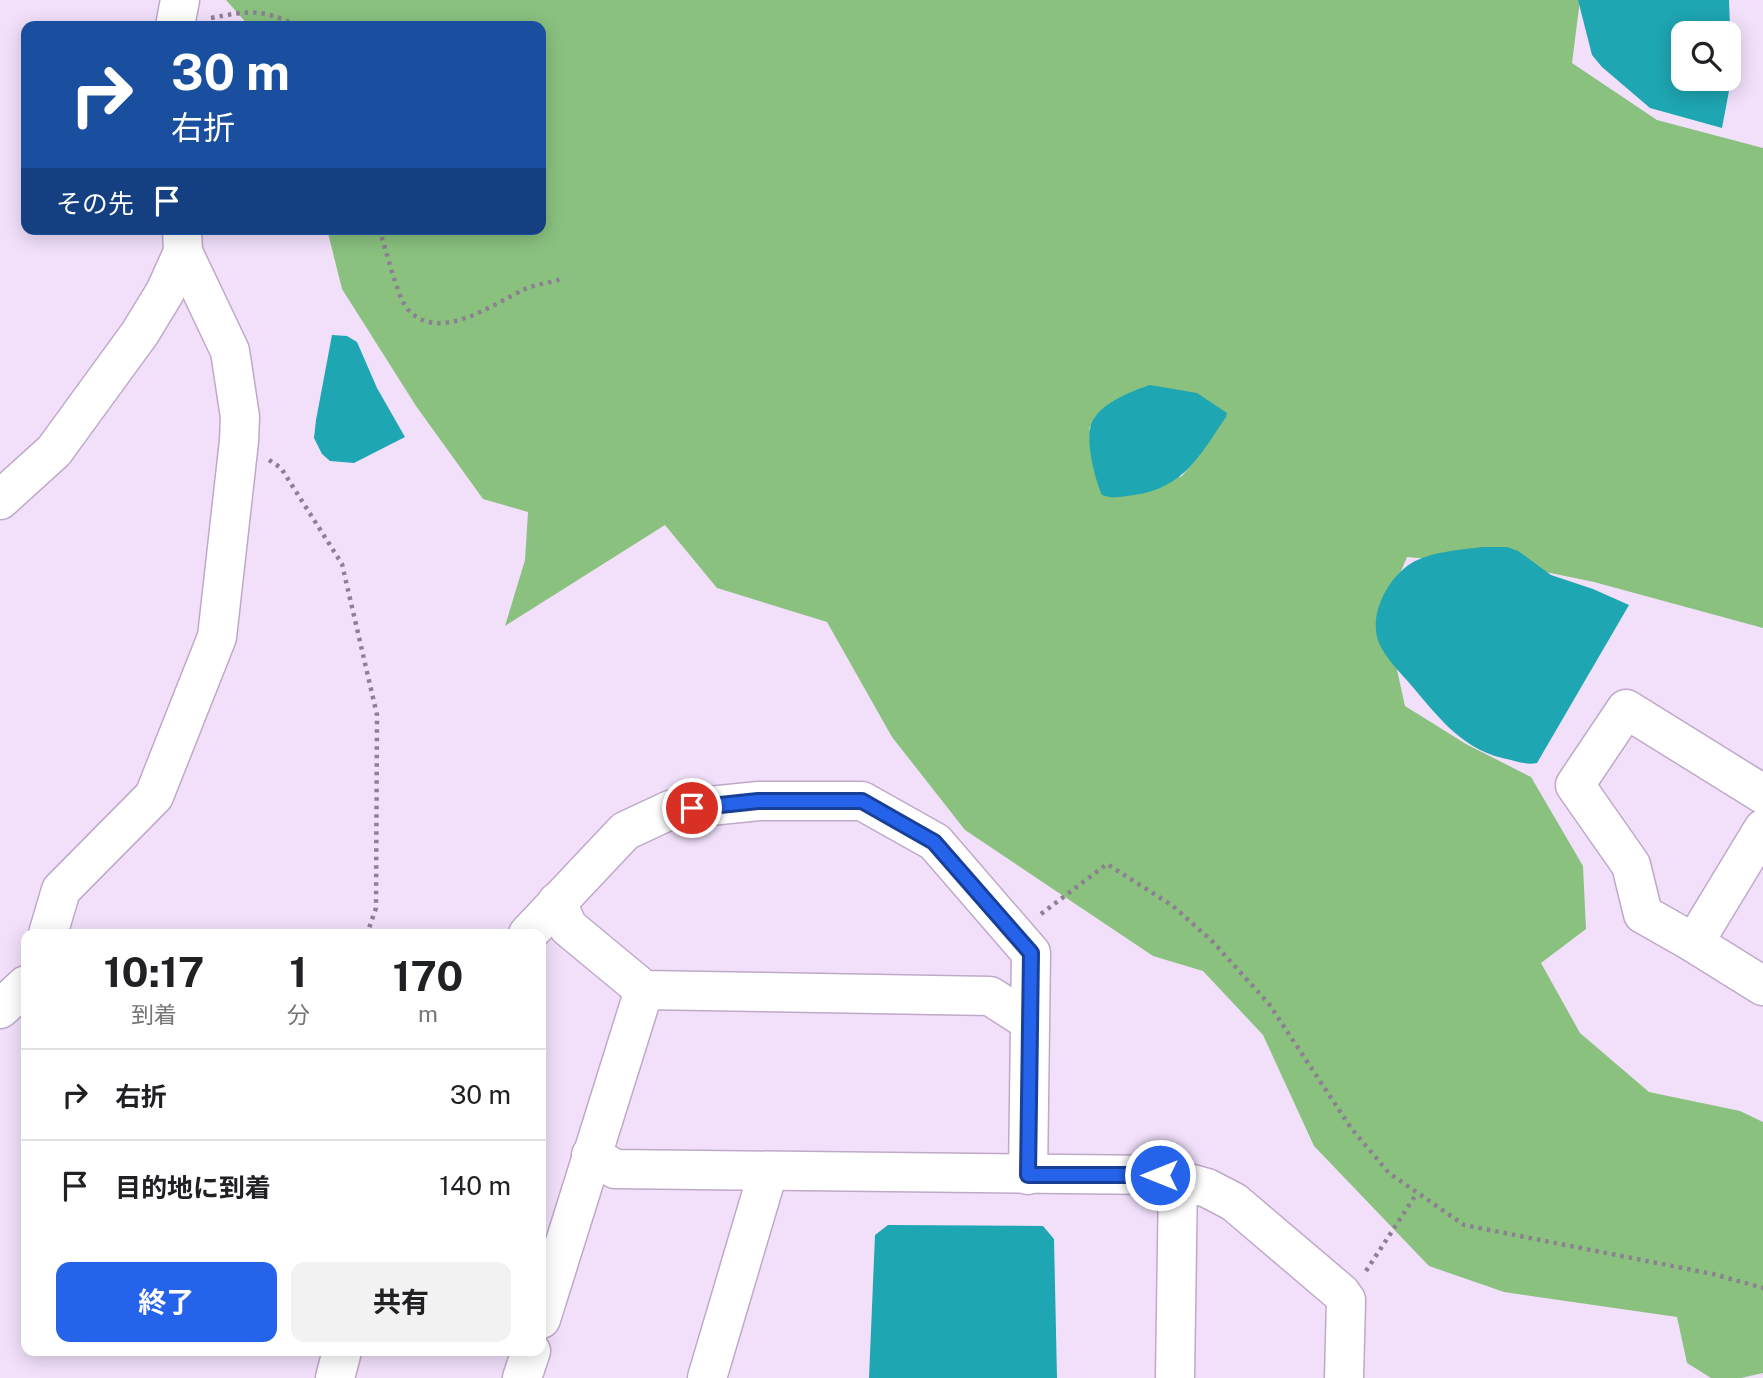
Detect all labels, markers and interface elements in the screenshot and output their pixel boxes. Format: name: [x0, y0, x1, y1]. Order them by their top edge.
map controls: [1671, 21, 1741, 91]
button: search: [1671, 21, 1741, 91]
text: 30 m: [171, 43, 290, 101]
icon: right: [56, 49, 147, 140]
text: 右折: [171, 109, 235, 146]
icon: arrive: [148, 182, 186, 220]
text: その先: [56, 188, 134, 219]
pin: [662, 778, 722, 838]
icon: arrive: [673, 789, 711, 827]
text: 10:17: [104, 947, 204, 996]
text: 1: [289, 947, 307, 996]
text: 170: [392, 951, 463, 1000]
text: m: [418, 1000, 438, 1027]
text: 到着: [131, 1001, 177, 1028]
text: 分: [287, 1001, 310, 1028]
icon: right: [56, 1076, 94, 1114]
text: 30 m: [450, 1079, 511, 1110]
text: 右折: [115, 1081, 167, 1112]
position arrow: [1123, 1138, 1197, 1212]
icon: arrive: [56, 1167, 94, 1205]
text: 140 m: [439, 1170, 511, 1201]
text: 目的地に到着: [115, 1172, 271, 1203]
button: 終了: [56, 1262, 277, 1342]
button: 共有: [291, 1262, 511, 1342]

